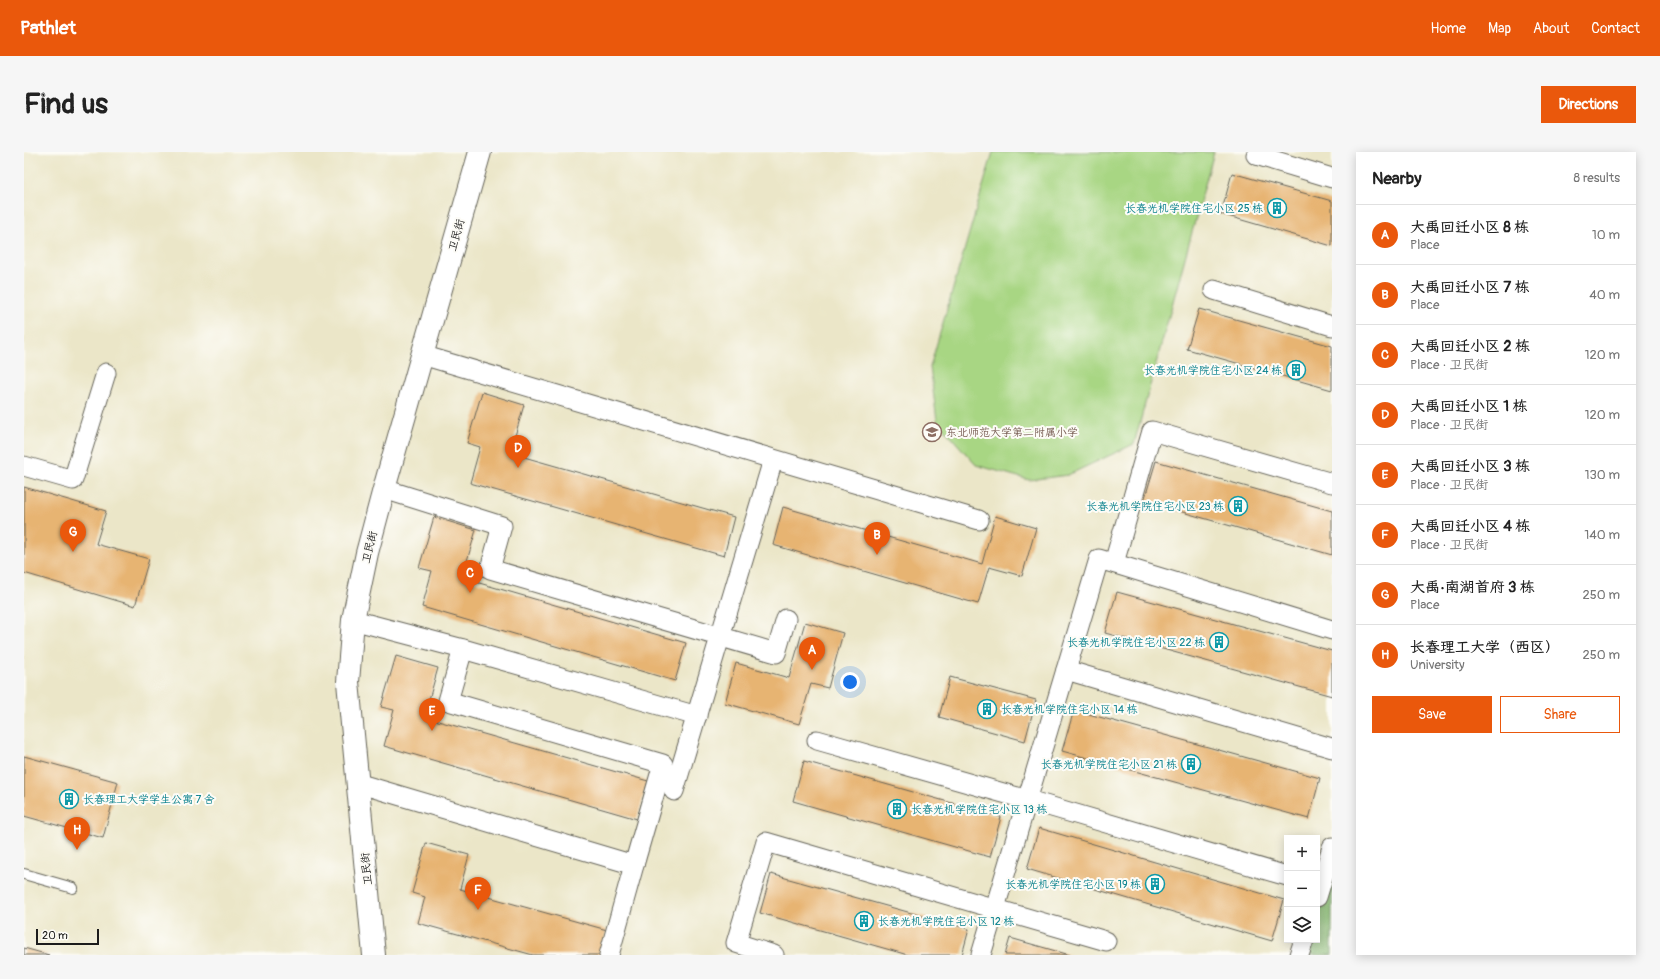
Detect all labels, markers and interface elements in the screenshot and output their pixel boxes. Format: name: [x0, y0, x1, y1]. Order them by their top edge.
text: Pathlet: [20, 16, 76, 40]
text: Home: [1431, 20, 1466, 37]
text: Map: [1488, 20, 1511, 37]
text: About: [1533, 20, 1569, 37]
text: Contact: [1591, 20, 1640, 37]
button: Directions: [1541, 86, 1636, 123]
text: Find us: [24, 87, 108, 122]
text: Nearby: [1372, 168, 1421, 189]
text: 8 results: [1574, 170, 1620, 186]
building icon: 长春光机学院住宅小区 25 栋: [1266, 197, 1288, 219]
place label: 长春光机学院住宅小区 25 栋: [1125, 202, 1263, 215]
street label: 卫民街: [446, 217, 468, 253]
text: 大禹回迁小区 8 栋: [1410, 218, 1529, 237]
text: A: [1381, 227, 1389, 243]
text: 10 m: [1592, 227, 1620, 243]
text: Place: [1410, 237, 1439, 253]
text: 大禹回迁小区 7 栋: [1410, 278, 1529, 297]
text: B: [1381, 287, 1389, 303]
text: 40 m: [1589, 287, 1620, 303]
text: Place: [1410, 297, 1439, 313]
text: 大禹回迁小区 2 栋: [1410, 337, 1530, 356]
text: C: [1381, 347, 1389, 363]
text: 120 m: [1584, 347, 1620, 363]
text: Place · 卫民街: [1410, 357, 1488, 373]
building icon: 长春光机学院住宅小区 24 栋: [1285, 359, 1307, 381]
place label: 长春光机学院住宅小区 24 栋: [1144, 364, 1282, 377]
text: 大禹回迁小区 1 栋: [1410, 397, 1527, 416]
text: D: [1381, 407, 1389, 423]
text: 120 m: [1584, 407, 1620, 423]
text: Place · 卫民街: [1410, 417, 1488, 433]
school or university icon: 东北师范大学第二附属小学: [921, 421, 943, 443]
place label: 东北师范大学第二附属小学: [946, 426, 1078, 439]
pin: D: [505, 435, 531, 468]
text: 大禹回迁小区 3 栋: [1410, 457, 1530, 476]
text: E: [1382, 467, 1388, 483]
text: 130 m: [1584, 467, 1620, 483]
text: Place · 卫民街: [1410, 477, 1488, 493]
building icon: 长春光机学院住宅小区 23 栋: [1227, 495, 1249, 517]
place label: 长春光机学院住宅小区 23 栋: [1086, 500, 1224, 513]
text: 大禹回迁小区 4 栋: [1410, 517, 1530, 536]
pin: G: [60, 519, 86, 552]
pin: B: [864, 522, 890, 555]
text: F: [1381, 527, 1389, 543]
text: 140 m: [1584, 527, 1620, 543]
street label: 卫民街: [359, 529, 380, 565]
text: Place · 卫民街: [1410, 537, 1488, 553]
pin: C: [457, 560, 483, 593]
text: 大禹·南湖首府 3 栋: [1410, 578, 1535, 597]
text: G: [1381, 587, 1389, 603]
text: 250 m: [1582, 587, 1620, 603]
text: Place: [1410, 597, 1439, 613]
building icon: 长春光机学院住宅小区 22 栋: [1208, 631, 1230, 653]
place label: 长春光机学院住宅小区 22 栋: [1067, 636, 1205, 649]
pin: A: [799, 637, 825, 670]
text: 长春理工大学（西区）: [1410, 638, 1560, 657]
text: H: [1381, 647, 1389, 663]
text: 250 m: [1582, 647, 1620, 663]
text: University: [1410, 657, 1464, 673]
your location: [840, 672, 860, 692]
button: Save: [1372, 696, 1492, 733]
button: Share: [1500, 696, 1620, 733]
pin: E: [419, 698, 445, 731]
building icon: 长春光机学院住宅小区 14 栋: [976, 698, 998, 720]
place label: 长春光机学院住宅小区 14 栋: [1001, 703, 1137, 716]
building icon: 长春光机学院住宅小区 21 栋: [1180, 753, 1202, 775]
place label: 长春光机学院住宅小区 21 栋: [1041, 758, 1177, 771]
building icon: 长春理工大学学生公寓 7 舍: [58, 788, 80, 810]
place label: 长春理工大学学生公寓 7 舍: [83, 793, 215, 806]
building icon: 长春光机学院住宅小区 13 栋: [886, 798, 908, 820]
place label: 长春光机学院住宅小区 13 栋: [911, 803, 1047, 816]
pin: H: [64, 817, 90, 850]
map controls: [1284, 835, 1320, 943]
button: +: [1284, 835, 1320, 871]
street label: 卫民街: [358, 851, 375, 886]
button: −: [1284, 871, 1320, 907]
building icon: 长春光机学院住宅小区 19 栋: [1144, 873, 1166, 895]
pin: F: [465, 877, 491, 910]
place label: 长春光机学院住宅小区 19 栋: [1005, 878, 1141, 891]
button: layers: [1284, 907, 1320, 943]
building icon: 长春光机学院住宅小区 12 栋: [853, 910, 875, 932]
place label: 长春光机学院住宅小区 12 栋: [878, 915, 1014, 928]
scale bar: [36, 927, 99, 946]
text: 20 m: [42, 929, 68, 942]

